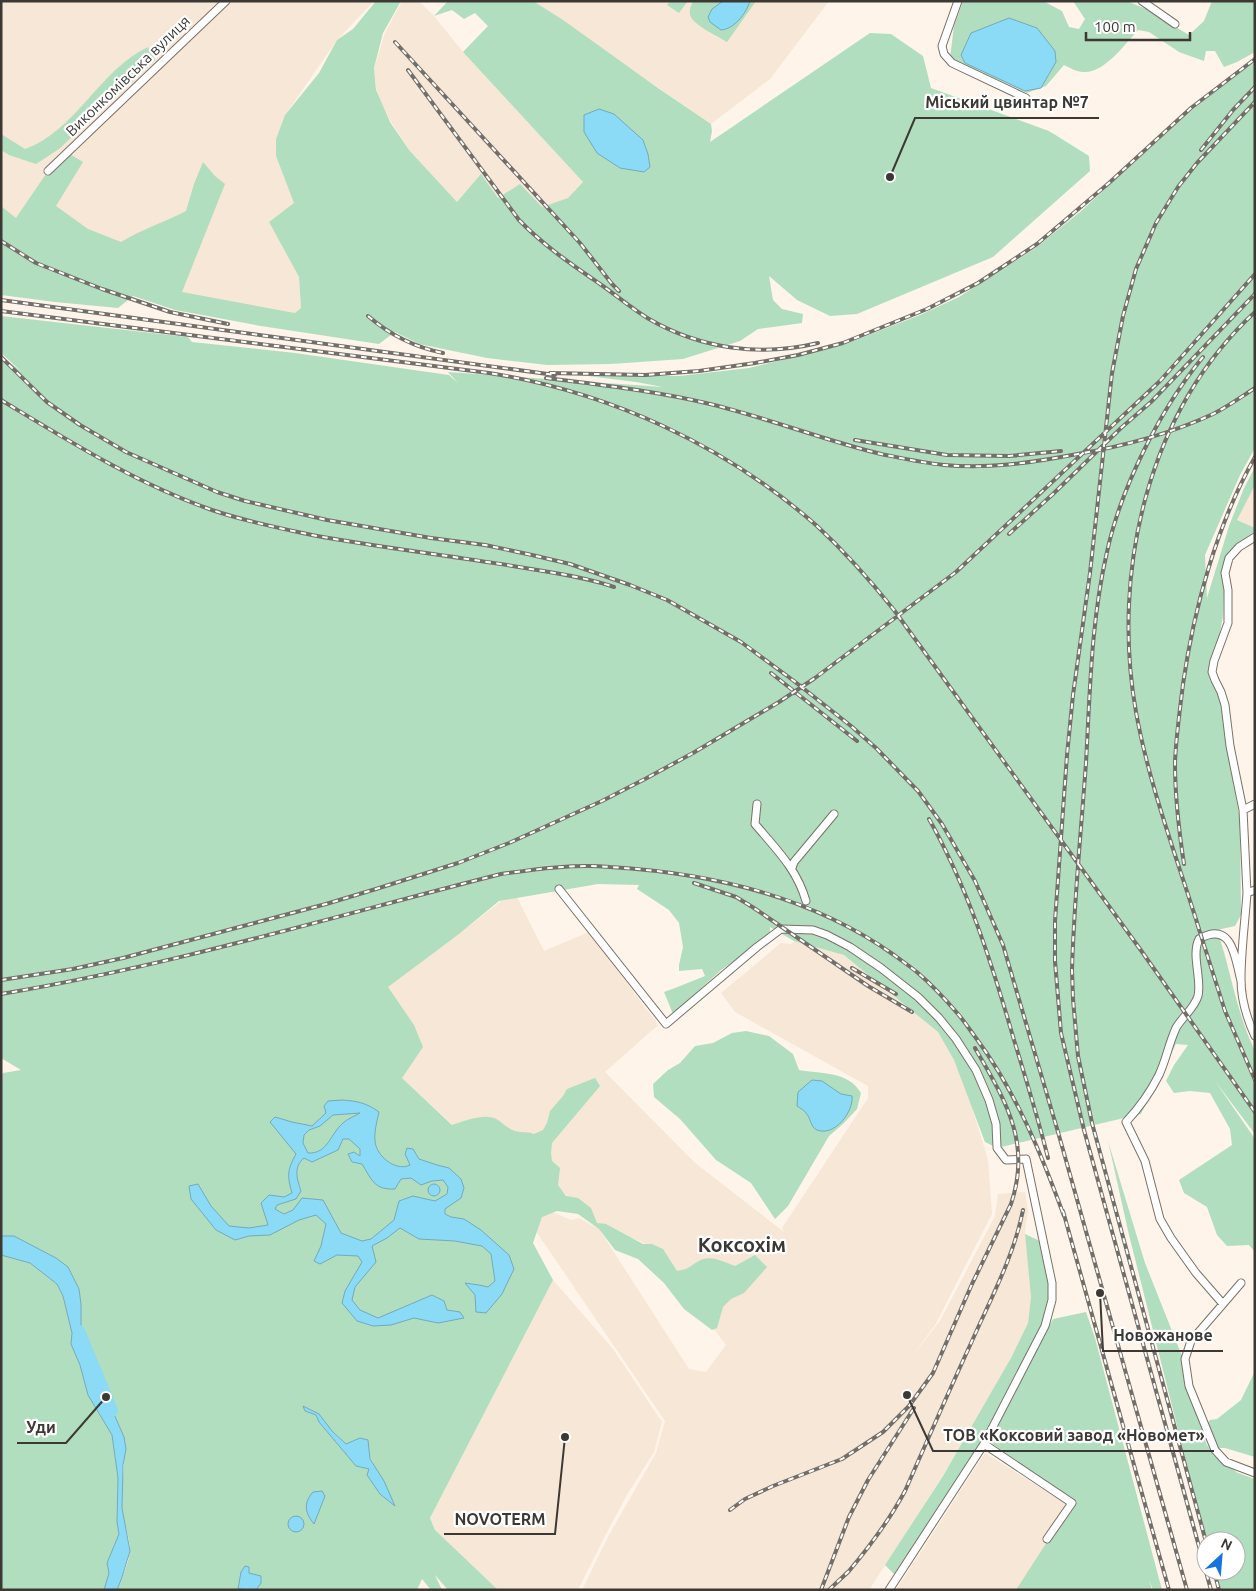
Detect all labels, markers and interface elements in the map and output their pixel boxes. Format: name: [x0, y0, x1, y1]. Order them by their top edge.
scale bar: [1086, 10, 1190, 42]
street label: Виконкомівська вулиця: [62, 12, 193, 139]
text: 100 m: [1094, 18, 1136, 35]
callout: Міський цвинтар №7: [915, 87, 1099, 118]
text: Міський цвинтар №7: [925, 93, 1089, 111]
district label: Коксохім: [698, 1233, 786, 1256]
callout: Новожанове: [1103, 1320, 1223, 1351]
text: Новожанове: [1113, 1326, 1213, 1344]
callout: Уди: [17, 1412, 66, 1443]
text: Уди: [26, 1418, 56, 1436]
callout: ТОВ «Коксовий завод «Новомет»: [933, 1420, 1214, 1451]
text: ТОВ «Коксовий завод «Новомет»: [943, 1426, 1205, 1444]
callout: NOVOTERM: [444, 1503, 555, 1534]
text: NOVOTERM: [454, 1510, 546, 1528]
north arrow: [1196, 1531, 1246, 1581]
text: N: [1218, 1535, 1235, 1554]

